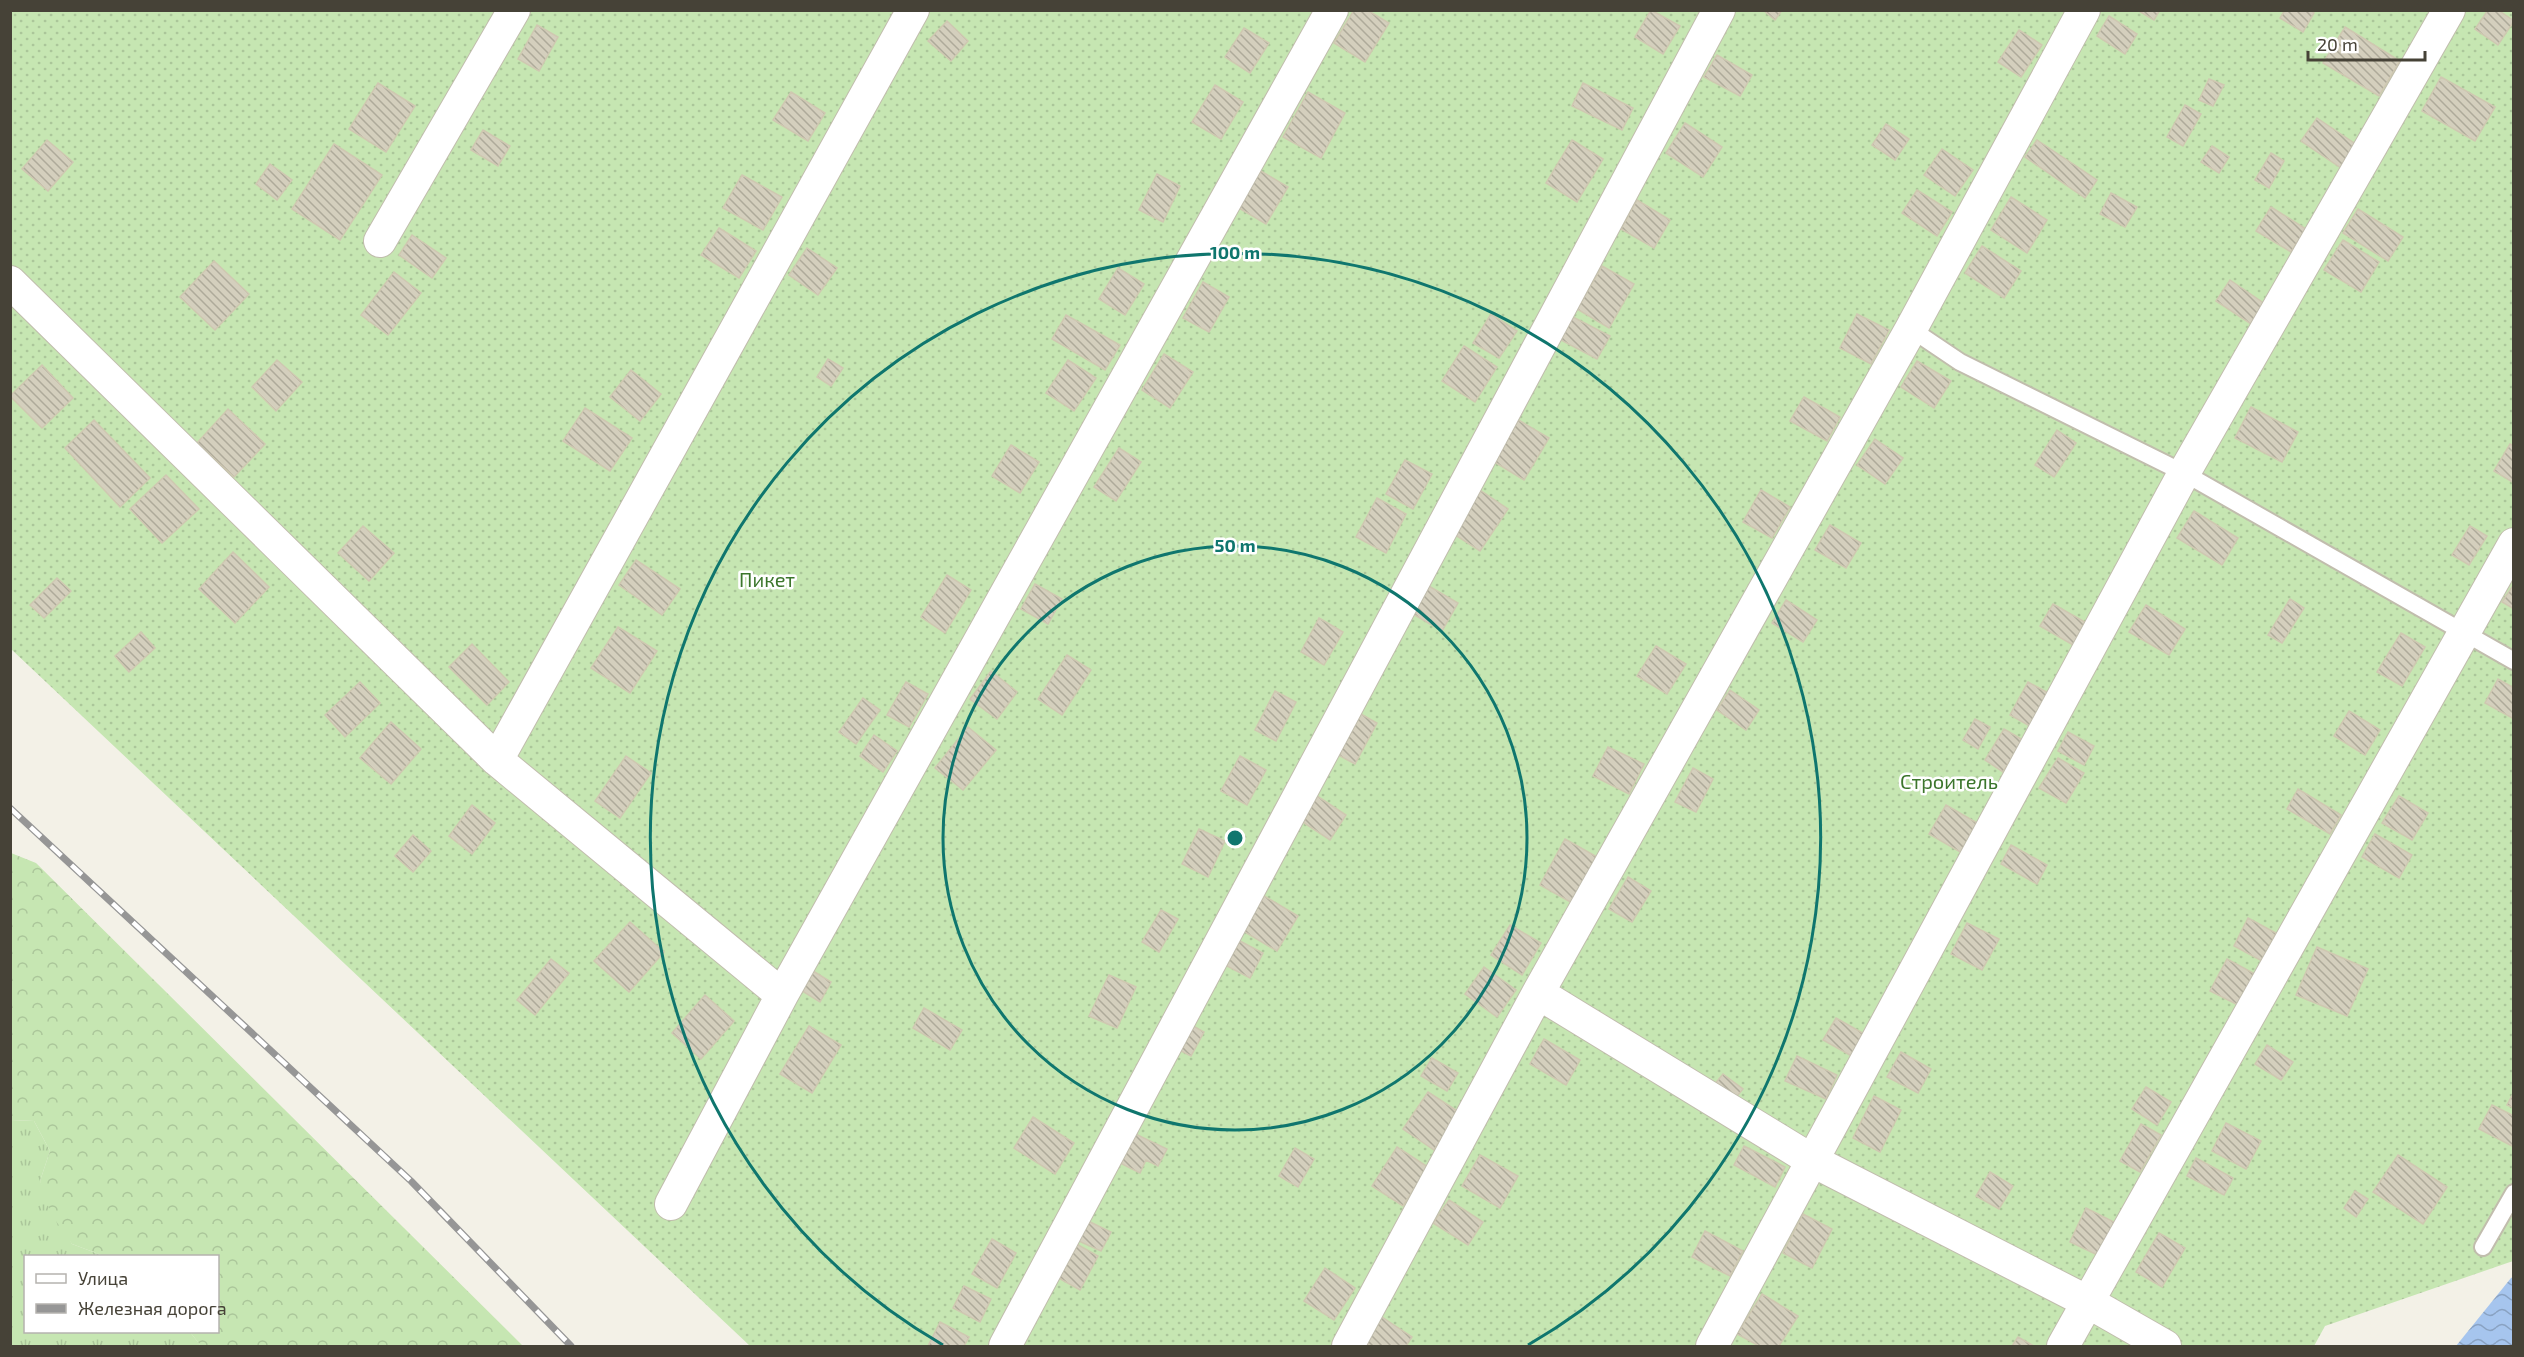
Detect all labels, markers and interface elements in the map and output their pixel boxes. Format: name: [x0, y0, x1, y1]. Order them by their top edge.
scale bar: [2308, 24, 2425, 62]
text: 20 m: [2317, 33, 2358, 55]
text: 100 m: [1210, 241, 1260, 263]
text: 50 m: [1214, 534, 1256, 556]
park label: Пикет: [739, 567, 795, 591]
park label: Строитель: [1900, 769, 1998, 793]
centre of rings: [1225, 828, 1245, 848]
legend: [24, 1255, 219, 1333]
text: Улица: [78, 1267, 128, 1289]
text: Железная дорога: [78, 1297, 227, 1319]

